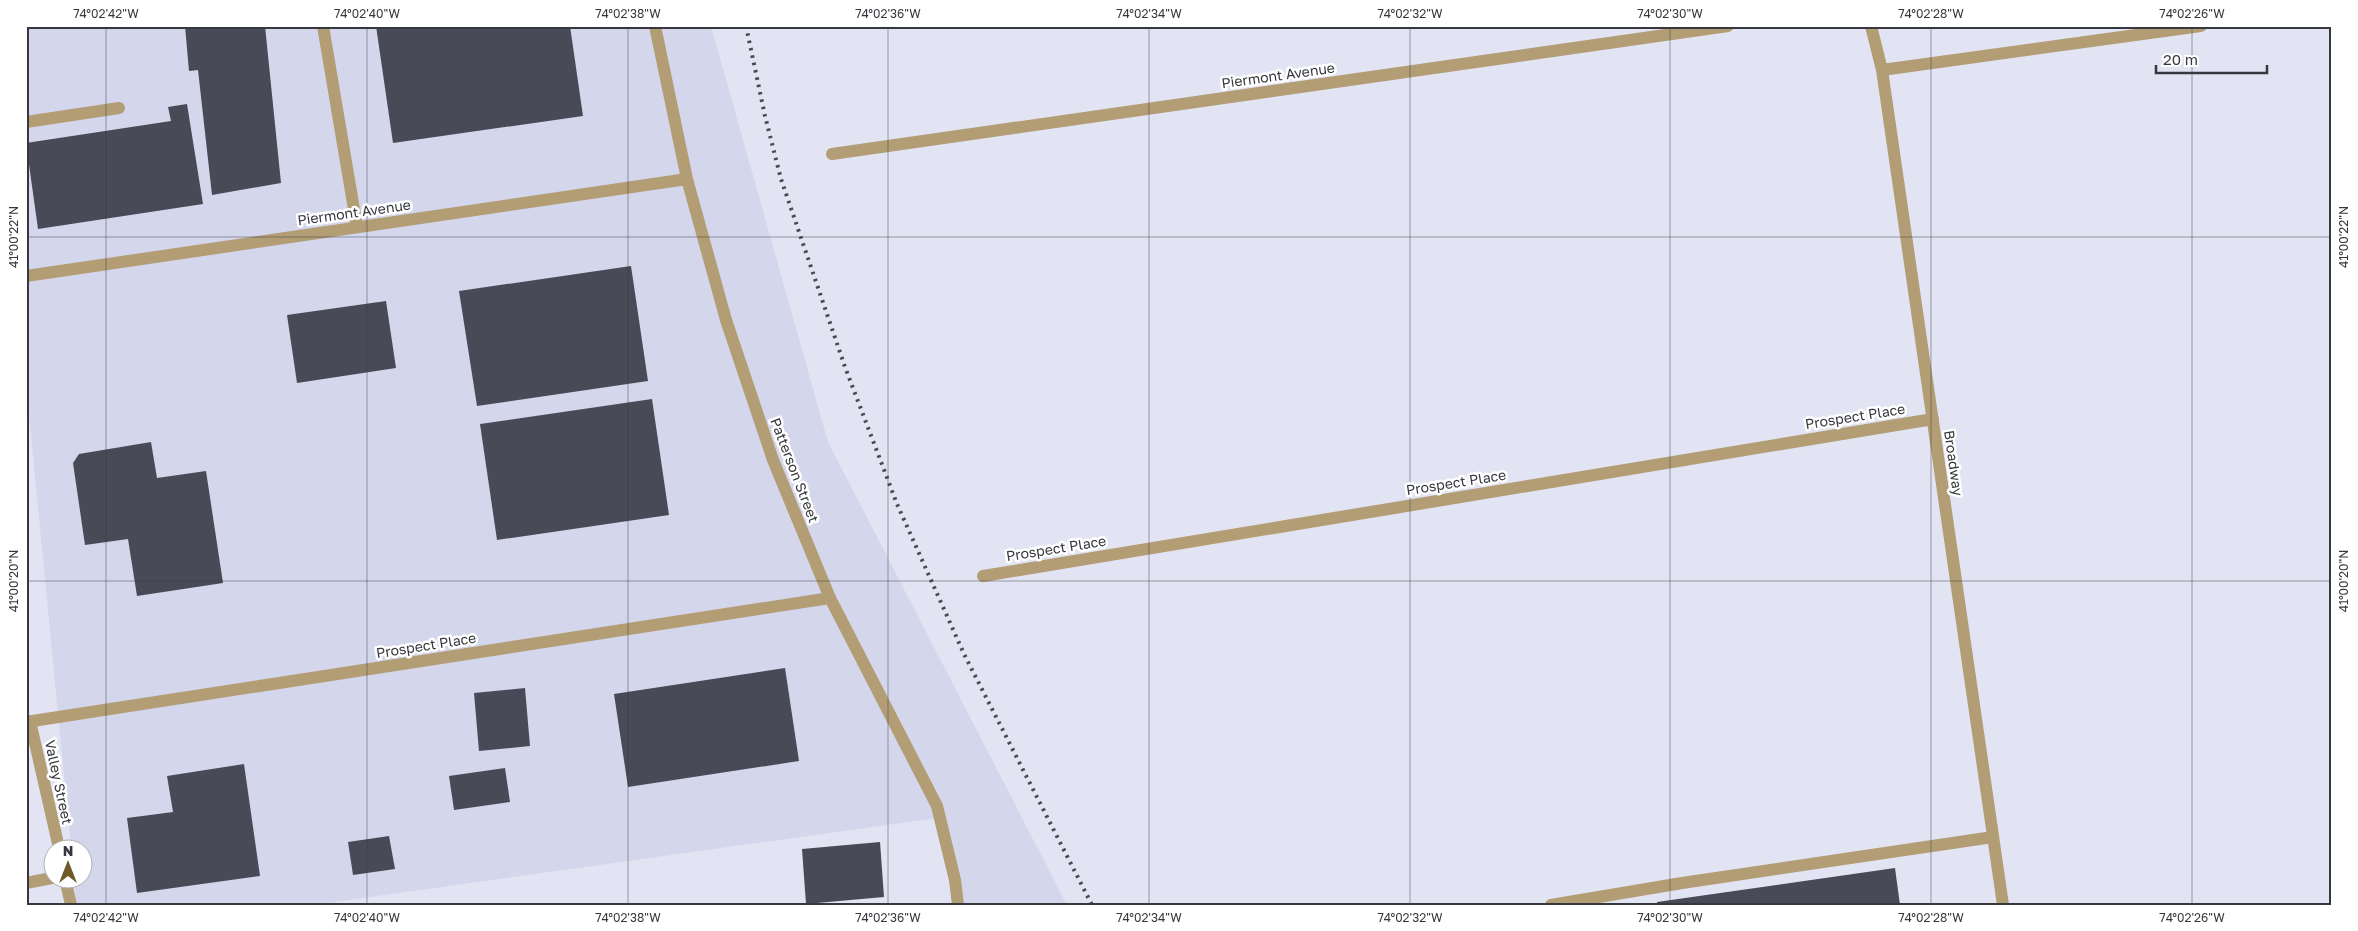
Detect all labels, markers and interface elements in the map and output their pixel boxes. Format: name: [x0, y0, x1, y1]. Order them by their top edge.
text: 74°02'42"W: [73, 6, 139, 21]
text: 74°02'40"W: [334, 6, 400, 21]
text: 74°02'38"W: [595, 6, 661, 21]
text: 74°02'36"W: [855, 6, 921, 21]
text: 74°02'34"W: [1116, 6, 1182, 21]
text: 74°02'32"W: [1377, 6, 1443, 21]
text: 74°02'30"W: [1637, 6, 1703, 21]
text: 74°02'28"W: [1898, 6, 1964, 21]
text: 74°02'26"W: [2159, 6, 2225, 21]
scale bar: [2156, 42, 2267, 74]
text: 20 m: [2163, 50, 2198, 68]
street label: Piermont Avenue: [1220, 59, 1336, 91]
street label: Piermont Avenue: [296, 196, 412, 228]
text: 41°00'22"N: [6, 206, 21, 268]
text: 41°00'22"N: [2336, 206, 2351, 268]
street label: Prospect Place: [1804, 400, 1906, 432]
street label: Patterson Street: [767, 415, 823, 525]
street label: Broadway: [1941, 429, 1967, 497]
street label: Prospect Place: [1405, 466, 1507, 498]
street label: Prospect Place: [1005, 532, 1107, 564]
text: 41°00'20"N: [6, 550, 21, 612]
text: 41°00'20"N: [2336, 550, 2351, 612]
street label: Prospect Place: [375, 629, 477, 661]
street label: Valley Street: [42, 738, 76, 826]
north arrow: [42, 838, 92, 888]
text: N: [63, 842, 73, 859]
text: 74°02'42"W: [73, 910, 139, 925]
text: 74°02'40"W: [334, 910, 400, 925]
text: 74°02'38"W: [595, 910, 661, 925]
text: 74°02'36"W: [855, 910, 921, 925]
text: 74°02'34"W: [1116, 910, 1182, 925]
text: 74°02'32"W: [1377, 910, 1443, 925]
text: 74°02'30"W: [1637, 910, 1703, 925]
text: 74°02'28"W: [1898, 910, 1964, 925]
text: 74°02'26"W: [2159, 910, 2225, 925]

